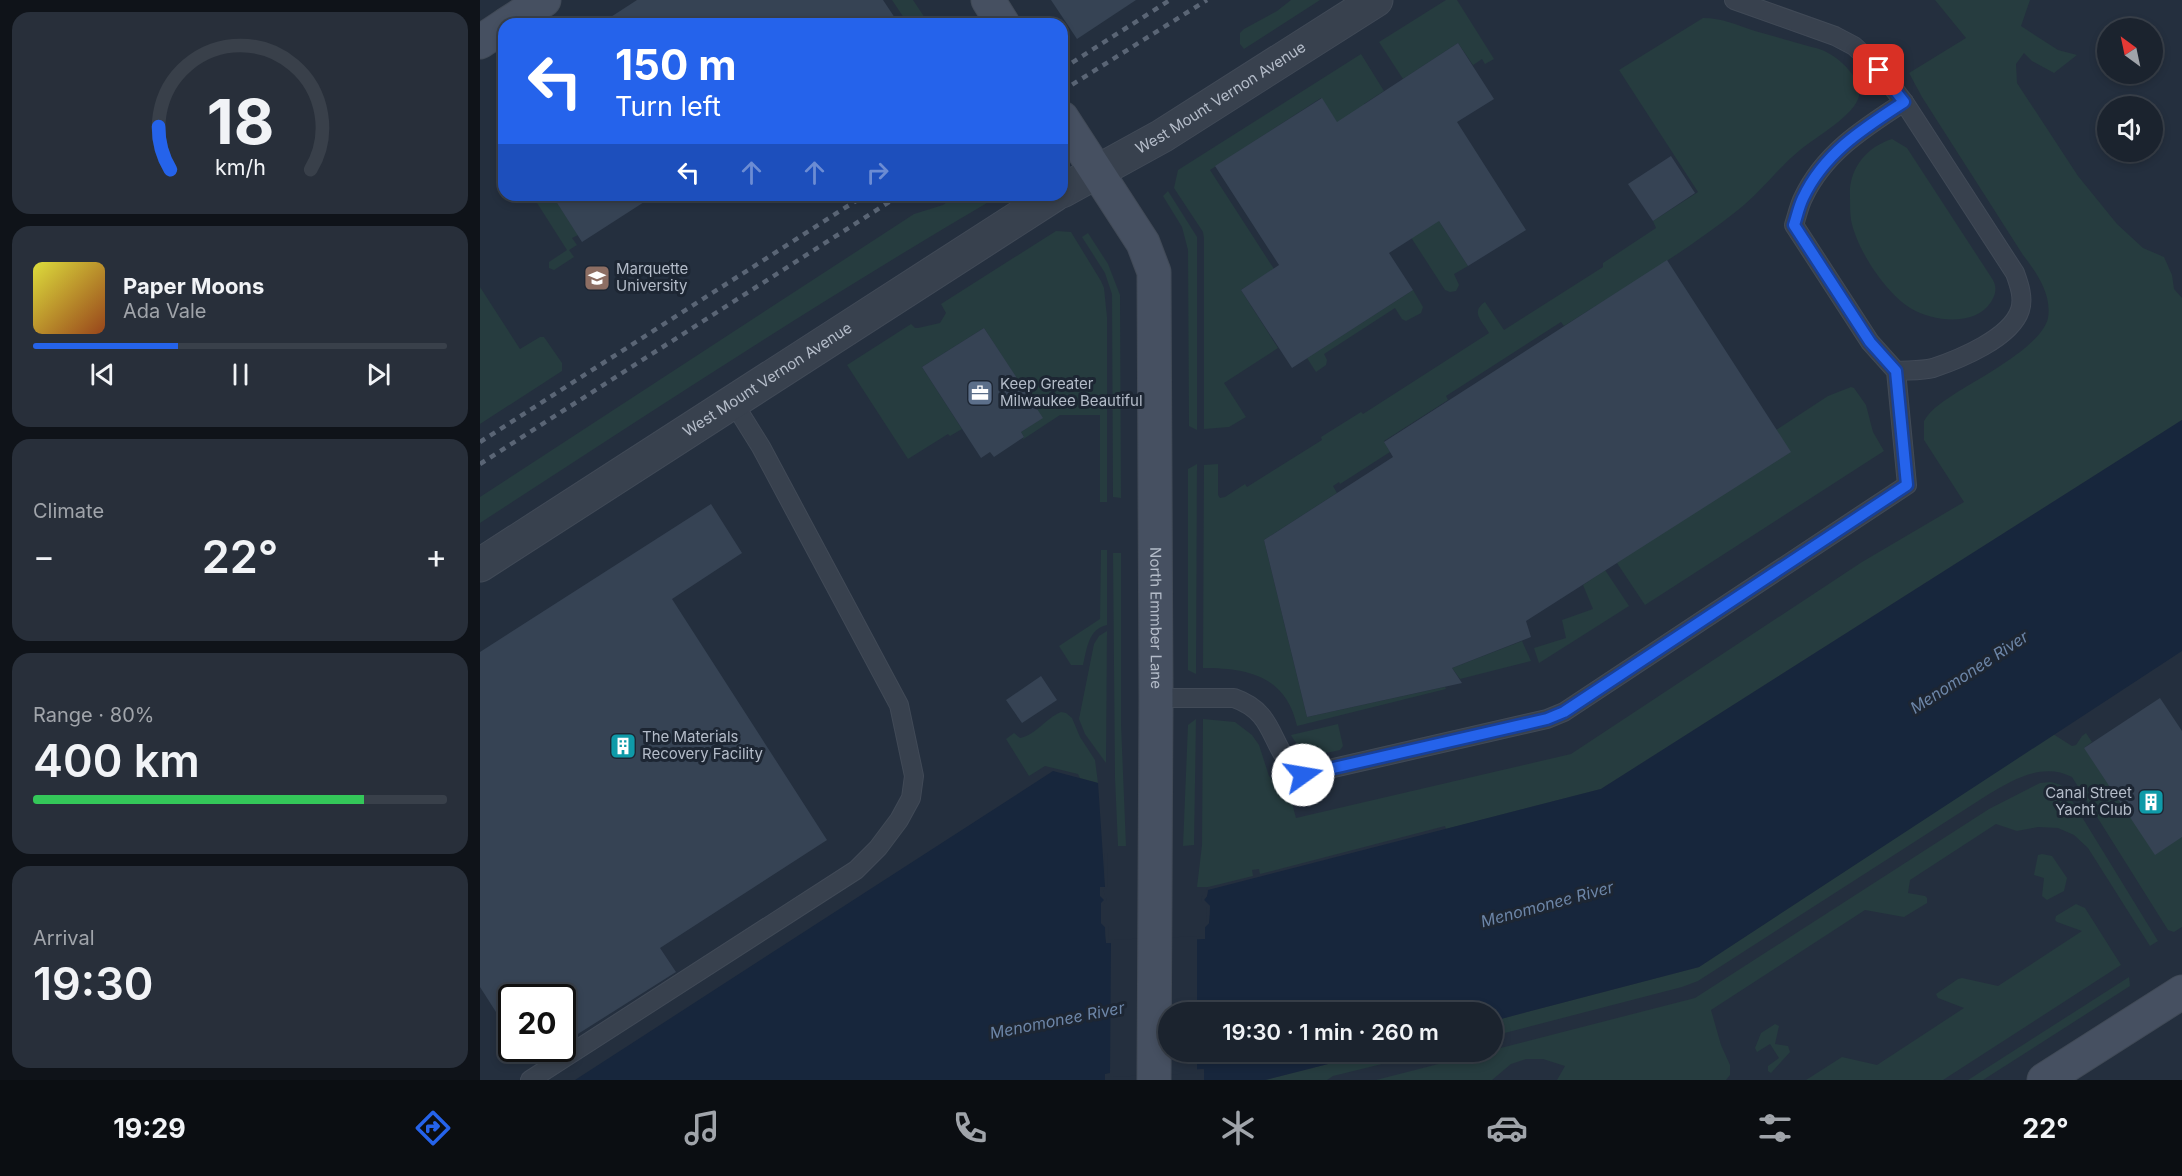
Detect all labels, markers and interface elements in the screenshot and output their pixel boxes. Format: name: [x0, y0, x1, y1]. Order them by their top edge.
north arrow: [2097, 18, 2163, 84]
map controls: [2097, 18, 2163, 162]
street label: West Mount Vernon Avenue: [1132, 37, 1309, 158]
text: 150 m: [615, 39, 737, 90]
icon: left: [516, 42, 594, 120]
pin: [1853, 44, 1904, 95]
icon: arrive: [1862, 53, 1895, 86]
text: 18: [206, 84, 274, 159]
text: Turn left: [615, 90, 721, 123]
button: sound: [2097, 96, 2163, 162]
text: km/h: [215, 154, 265, 180]
icon: left: [672, 156, 705, 189]
icon: ahead: [735, 156, 768, 189]
icon: ahead: [798, 156, 831, 189]
icon: right: [861, 156, 894, 189]
place label: Marquette University: [616, 259, 688, 295]
school or university icon: Marquette University: [582, 263, 612, 293]
text: Paper Moons: [123, 273, 264, 299]
text: Ada Vale: [123, 299, 206, 323]
street label: West Mount Vernon Avenue: [679, 318, 855, 441]
icon: previous: [86, 358, 119, 391]
icon: pause: [224, 358, 257, 391]
icon: next: [362, 358, 395, 391]
place label: Keep Greater Milwaukee Beautiful: [1000, 374, 1143, 410]
office icon: Keep Greater Milwaukee Beautiful: [965, 378, 995, 408]
text: Climate: [33, 499, 104, 523]
text: 22°: [202, 529, 278, 584]
text: −: [33, 536, 55, 576]
text: +: [425, 536, 447, 576]
street label: North Emmber Lane: [1146, 547, 1166, 689]
water label: Menomonee River: [1906, 626, 2033, 718]
text: Range · 80%: [33, 703, 154, 727]
place label: The Materials Recovery Facility: [642, 727, 763, 763]
building icon: The Materials Recovery Facility: [608, 731, 638, 761]
text: 400 km: [33, 733, 200, 788]
position arrow: [1271, 743, 1335, 807]
place label: Canal Street Yacht Club: [2045, 783, 2132, 819]
building icon: Canal Street Yacht Club: [2136, 787, 2166, 817]
water label: Menomonee River: [1478, 876, 1617, 931]
text: Arrival: [33, 926, 95, 950]
text: 19:30: [33, 956, 153, 1011]
speed limit sign: 20: [498, 984, 576, 1062]
water label: Menomonee River: [988, 997, 1127, 1043]
text: 19:30 · 1 min · 260 m: [1222, 1019, 1439, 1045]
icon: directions: [412, 1107, 454, 1149]
icon: music: [681, 1107, 723, 1149]
icon: phone: [949, 1107, 991, 1149]
icon: climate: [1217, 1107, 1259, 1149]
icon: car: [1486, 1107, 1528, 1149]
icon: filters: [1754, 1107, 1796, 1149]
text: 19:29: [113, 1112, 186, 1145]
text: 22°: [2022, 1112, 2069, 1145]

